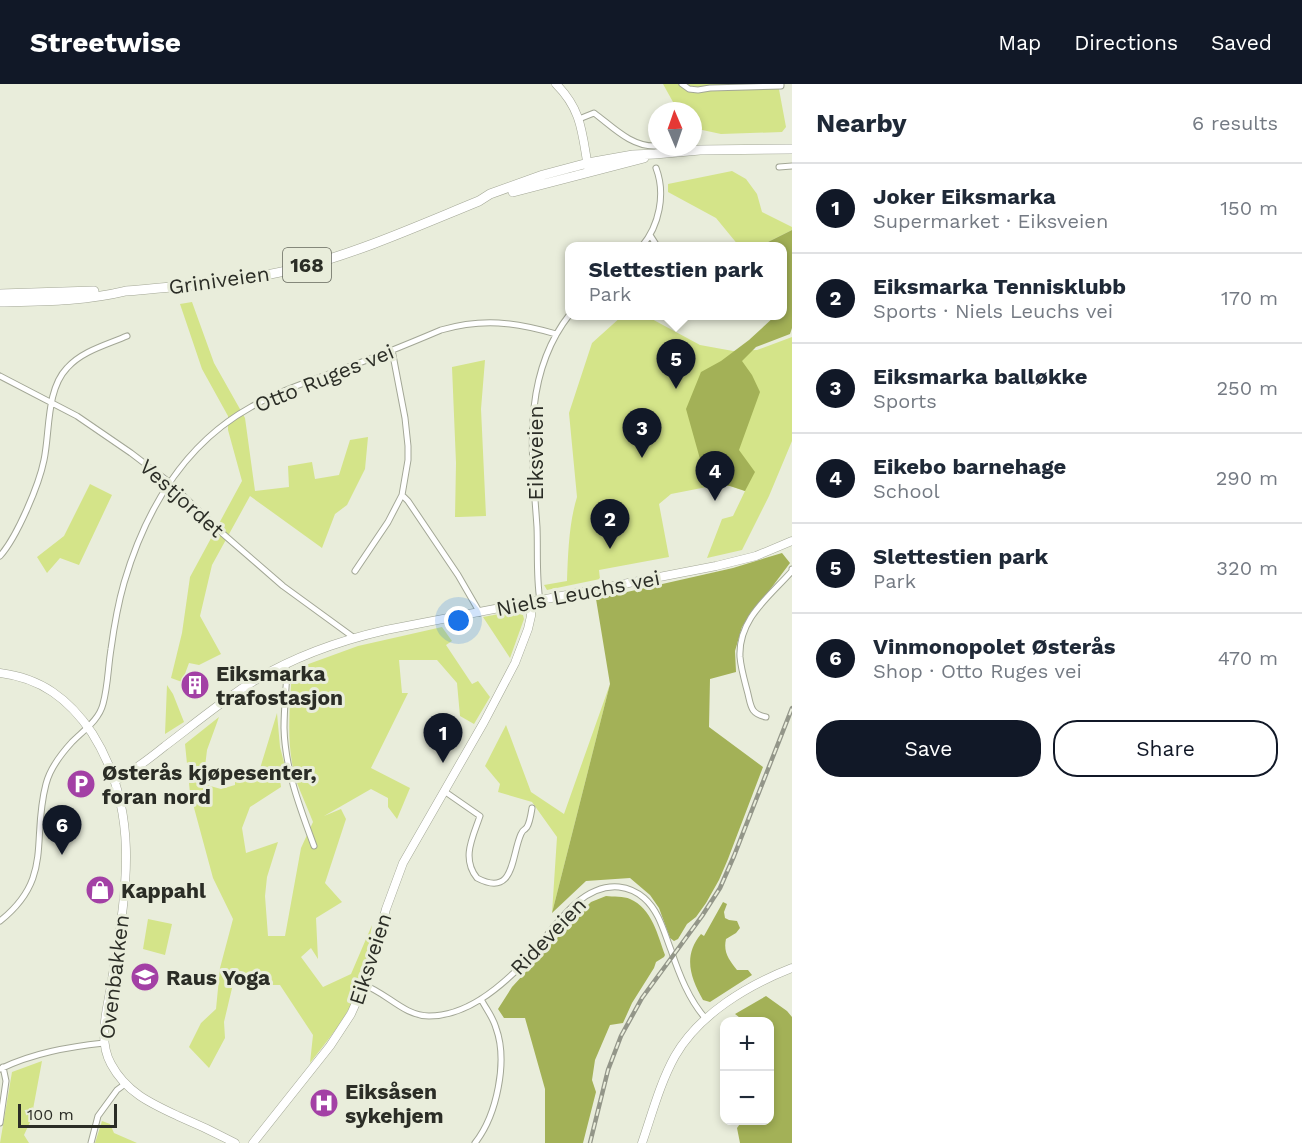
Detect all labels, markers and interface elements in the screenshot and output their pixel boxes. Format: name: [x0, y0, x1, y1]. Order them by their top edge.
text: Streetwise: [30, 26, 181, 59]
text: Map: [998, 30, 1041, 55]
text: Directions: [1074, 30, 1178, 55]
text: Saved: [1211, 30, 1272, 55]
north arrow: [648, 102, 702, 156]
text: Nearby: [816, 108, 907, 138]
text: 6 results: [1192, 111, 1278, 135]
text: Joker Eiksmarka: [873, 184, 1056, 209]
text: 1: [831, 196, 840, 220]
text: 150 m: [1220, 196, 1278, 220]
text: Supermarket · Eiksveien: [873, 209, 1108, 233]
popup: [565, 242, 787, 320]
road number: 168: [283, 248, 331, 282]
text: Slettestien park: [588, 257, 764, 282]
street label: Griniveien: [167, 261, 271, 299]
text: Eiksmarka Tennisklubb: [873, 274, 1126, 299]
text: Park: [588, 282, 631, 306]
text: 2: [830, 286, 841, 310]
text: 170 m: [1221, 286, 1278, 310]
text: Sports · Niels Leuchs vei: [873, 299, 1113, 323]
street label: Otto Ruges vei: [251, 339, 397, 417]
pin: 5: [656, 340, 696, 389]
text: Eiksmarka balløkke: [873, 364, 1087, 389]
text: 3: [830, 376, 841, 400]
text: 250 m: [1216, 376, 1278, 400]
text: Sports: [873, 389, 937, 413]
street label: Eiksveien: [523, 405, 548, 501]
pin: 3: [622, 408, 662, 458]
pin: 4: [696, 452, 734, 501]
street label: Vestjordet: [135, 454, 229, 542]
text: Eikebo barnehage: [873, 454, 1066, 479]
text: 4: [829, 466, 842, 490]
text: 290 m: [1216, 466, 1278, 490]
text: School: [873, 479, 940, 503]
pin: 2: [590, 500, 630, 549]
text: Slettestien park: [873, 544, 1048, 569]
text: 5: [830, 556, 841, 580]
text: 320 m: [1216, 556, 1278, 580]
street label: Niels Leuchs vei: [494, 565, 662, 621]
text: Park: [873, 569, 916, 593]
your location: [444, 606, 473, 635]
text: Vinmonopolet Østerås: [873, 634, 1116, 659]
text: 6: [829, 646, 842, 670]
text: 470 m: [1218, 646, 1278, 670]
text: Shop · Otto Ruges vei: [873, 659, 1082, 683]
place label: Eiksmarka trafostasjon: [216, 661, 343, 710]
building icon: Eiksmarka trafostasjon: [179, 669, 211, 701]
pin: 1: [424, 714, 462, 763]
button: Save: [816, 720, 1041, 777]
button: Share: [1053, 720, 1278, 777]
place label: Østerås kjøpesenter, foran nord: [102, 760, 317, 809]
parking icon: Østerås kjøpesenter, foran nord: [65, 768, 97, 800]
pin: 6: [42, 806, 82, 855]
shop icon: Kappahl: [84, 874, 116, 906]
place label: Kappahl: [121, 878, 206, 903]
street label: Rideveien: [505, 892, 591, 980]
street label: Eiksveien: [343, 910, 397, 1008]
street label: Ovenbakken: [94, 913, 134, 1041]
school or university icon: Raus Yoga: [129, 961, 161, 993]
place label: Raus Yoga: [166, 965, 271, 990]
map controls: [720, 1017, 774, 1125]
button: +: [720, 1017, 774, 1071]
button: −: [720, 1071, 774, 1125]
place label: Eiksåsen sykehjem: [345, 1079, 443, 1128]
hospital icon: Eiksåsen sykehjem: [308, 1087, 340, 1119]
scale bar: [18, 1101, 117, 1128]
text: 100 m: [27, 1105, 74, 1124]

